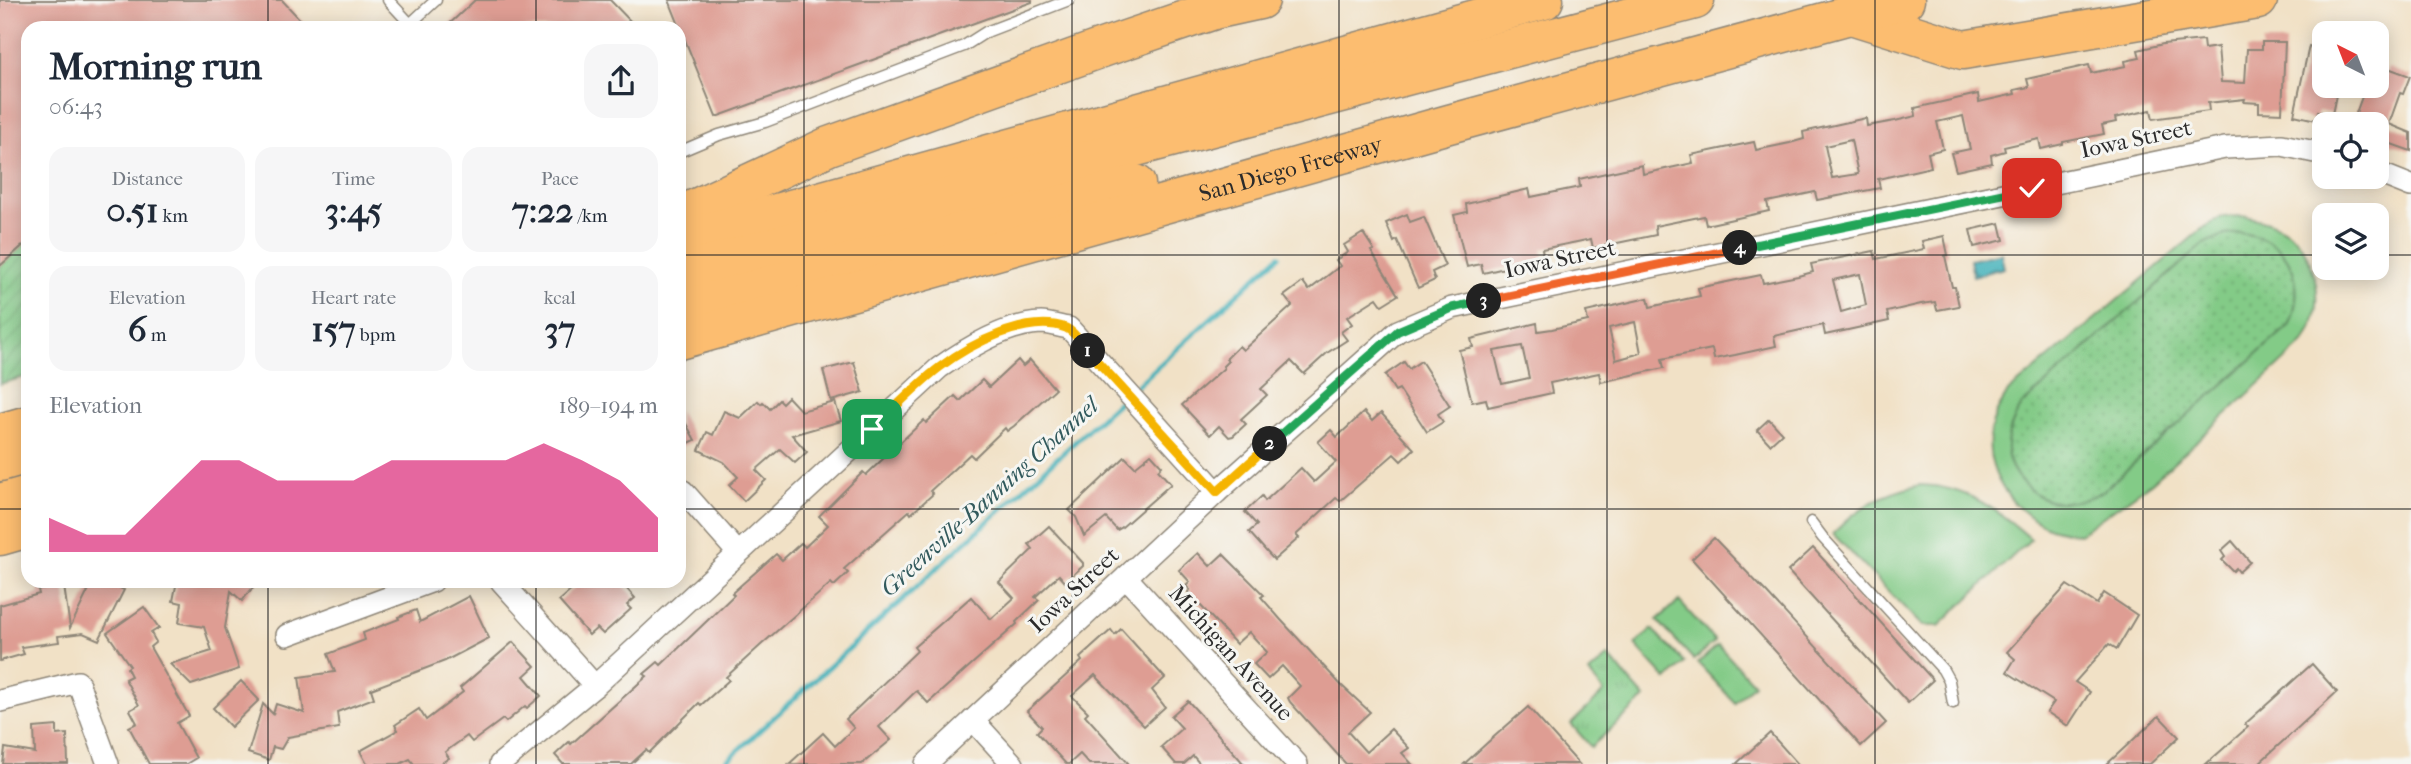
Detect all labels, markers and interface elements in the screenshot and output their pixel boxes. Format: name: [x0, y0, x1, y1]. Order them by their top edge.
north arrow: [2312, 21, 2389, 98]
map controls: [2312, 21, 2389, 280]
text: Morning run: [49, 44, 262, 89]
button: share: [584, 44, 658, 118]
text: 06:43: [49, 93, 103, 120]
button: locate: [2312, 112, 2389, 189]
street label: Iowa Street: [2078, 114, 2194, 164]
street label: San Diego Freeway: [1196, 130, 1386, 207]
pin: [2002, 158, 2062, 218]
text: Distance: [111, 168, 183, 190]
text: Time: [332, 168, 375, 190]
text: Pace: [541, 168, 579, 190]
icon: check: [2013, 169, 2051, 207]
text: 0.51: [106, 190, 158, 231]
text: 3:45: [325, 190, 382, 231]
text: 7:22: [512, 190, 573, 231]
button: layers: [2312, 203, 2389, 280]
text: km: [158, 205, 188, 227]
text: /km: [573, 205, 608, 227]
pin: 4: [1722, 230, 1758, 266]
street label: Iowa Street: [1502, 234, 1618, 284]
text: 4: [1734, 236, 1745, 258]
pin: 3: [1466, 284, 1502, 318]
text: Elevation: [109, 287, 186, 309]
text: Heart rate: [311, 287, 396, 309]
text: kcal: [544, 287, 576, 309]
text: 3: [1480, 289, 1487, 311]
text: 6: [128, 309, 147, 350]
text: 157: [311, 309, 356, 350]
text: 37: [544, 309, 575, 350]
text: m: [147, 324, 167, 346]
text: bpm: [356, 324, 396, 346]
pin: 1: [1070, 334, 1106, 368]
text: 1: [1084, 339, 1091, 361]
water label: Greenville-Banning Channel: [874, 390, 1106, 602]
text: Elevation: [49, 392, 142, 419]
text: 189–194 m: [558, 392, 658, 419]
pin: [842, 399, 902, 459]
icon: arrive: [853, 410, 891, 448]
pin: 2: [1252, 426, 1288, 462]
text: 2: [1265, 432, 1274, 454]
street label: Iowa Street: [1023, 542, 1125, 638]
street label: Michigan Avenue: [1163, 580, 1299, 726]

